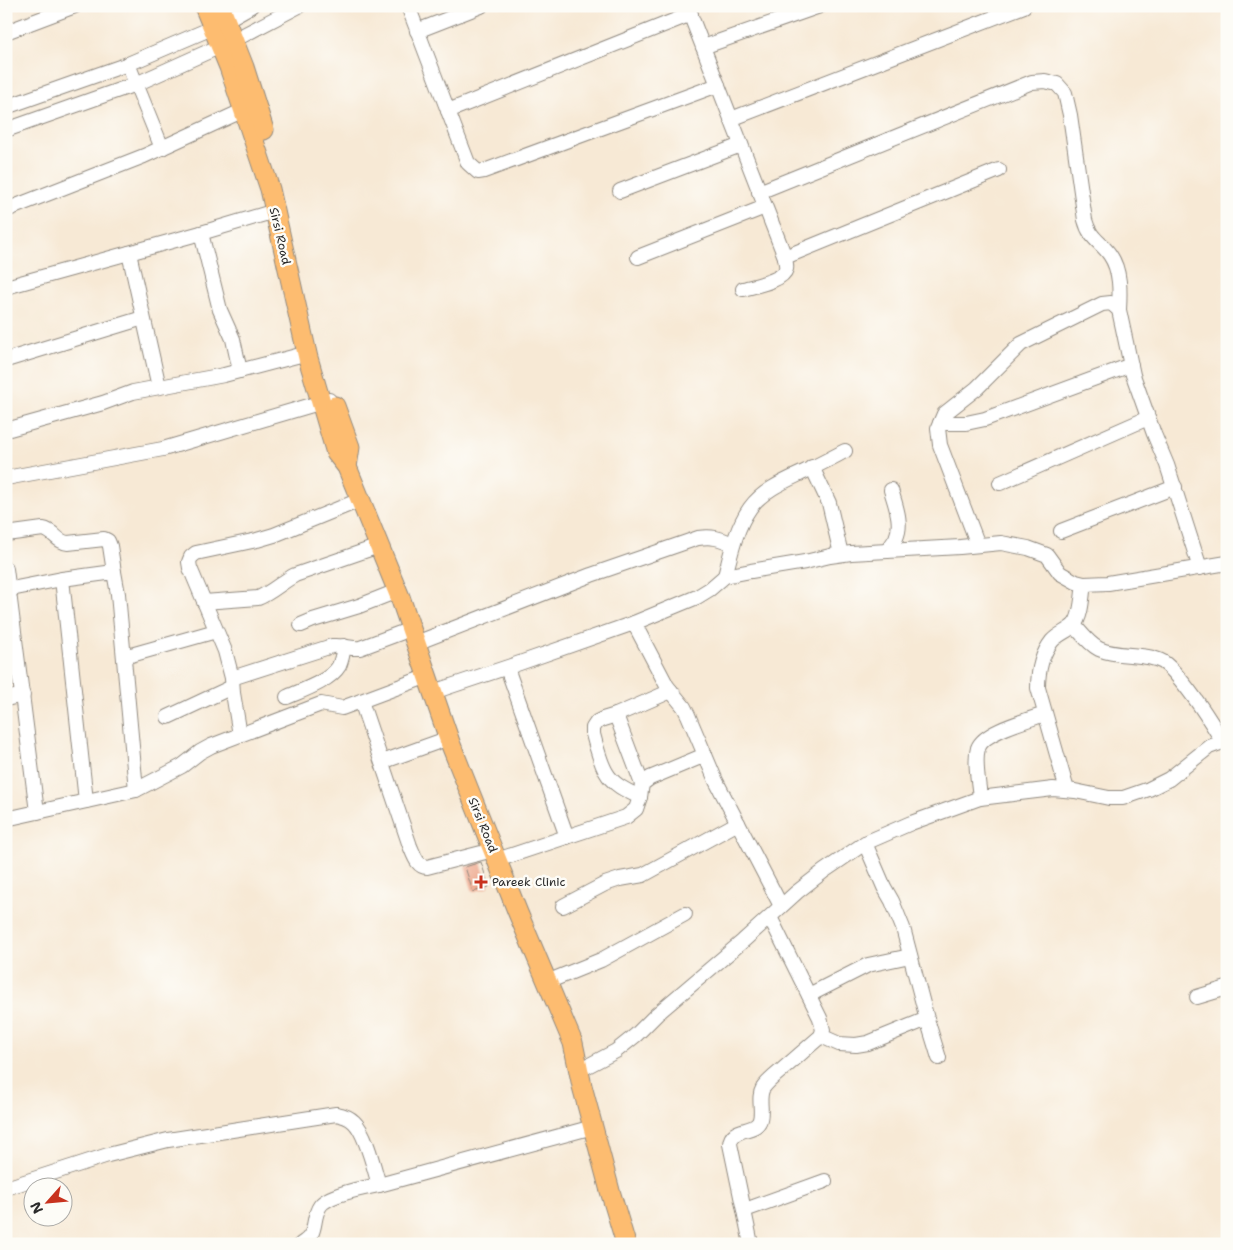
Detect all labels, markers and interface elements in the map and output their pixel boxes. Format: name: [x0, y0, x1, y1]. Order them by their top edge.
street label: Sirsi Road: [266, 206, 294, 267]
street label: Sirsi Road: [465, 795, 501, 855]
place label: Pareek Clinic: [492, 874, 566, 890]
marker: Pareek Clinic: [474, 875, 488, 889]
north arrow: [22, 1178, 72, 1228]
text: N: [26, 1199, 47, 1217]

